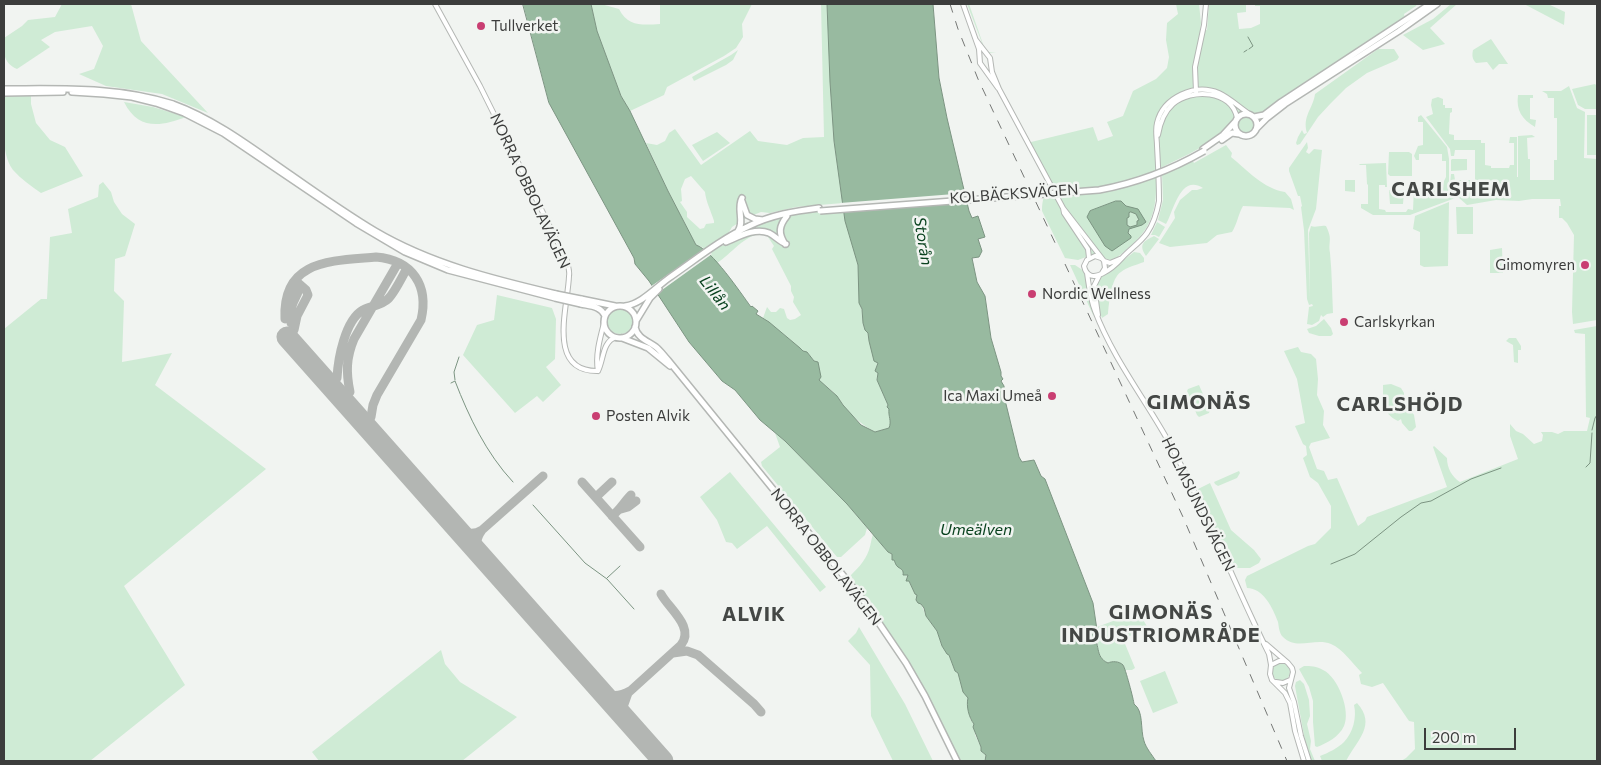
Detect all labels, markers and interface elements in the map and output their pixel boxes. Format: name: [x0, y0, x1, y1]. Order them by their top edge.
place label: Tullverket: [491, 17, 558, 35]
marker: Tullverket: [475, 20, 487, 32]
street label: NORRA OBBOLAVÄGEN: [486, 111, 574, 271]
district label: CARLSHEM: [1390, 177, 1512, 201]
street label: KOLBÄCKSVÄGEN: [949, 181, 1079, 207]
water label: Storån: [910, 215, 936, 267]
place label: Gimomyren: [1495, 256, 1575, 274]
marker: Gimomyren: [1579, 259, 1591, 271]
water label: Lillån: [695, 272, 735, 314]
place label: Nordic Wellness: [1042, 285, 1151, 303]
marker: Nordic Wellness: [1026, 288, 1038, 300]
place label: Carlskyrkan: [1354, 313, 1435, 331]
marker: Carlskyrkan: [1338, 316, 1350, 328]
place label: Ica Maxi Umeå: [943, 387, 1042, 405]
marker: Ica Maxi Umeå: [1046, 390, 1058, 402]
district label: GIMONÄS: [1146, 390, 1252, 414]
district label: CARLSHÖJD: [1335, 392, 1465, 416]
place label: Posten Alvik: [606, 407, 690, 425]
marker: Posten Alvik: [590, 410, 602, 422]
street label: HOLMSUNDSVÄGEN: [1158, 434, 1238, 574]
street label: NORRA OBBOLAVÄGEN: [767, 485, 885, 629]
water label: Umeälven: [940, 520, 1012, 540]
district label: GIMONÄS INDUSTRIOMRÅDE: [1060, 600, 1262, 647]
district label: ALVIK: [721, 602, 787, 626]
scale bar: [1426, 718, 1518, 750]
text: 200 m: [1432, 728, 1476, 746]

